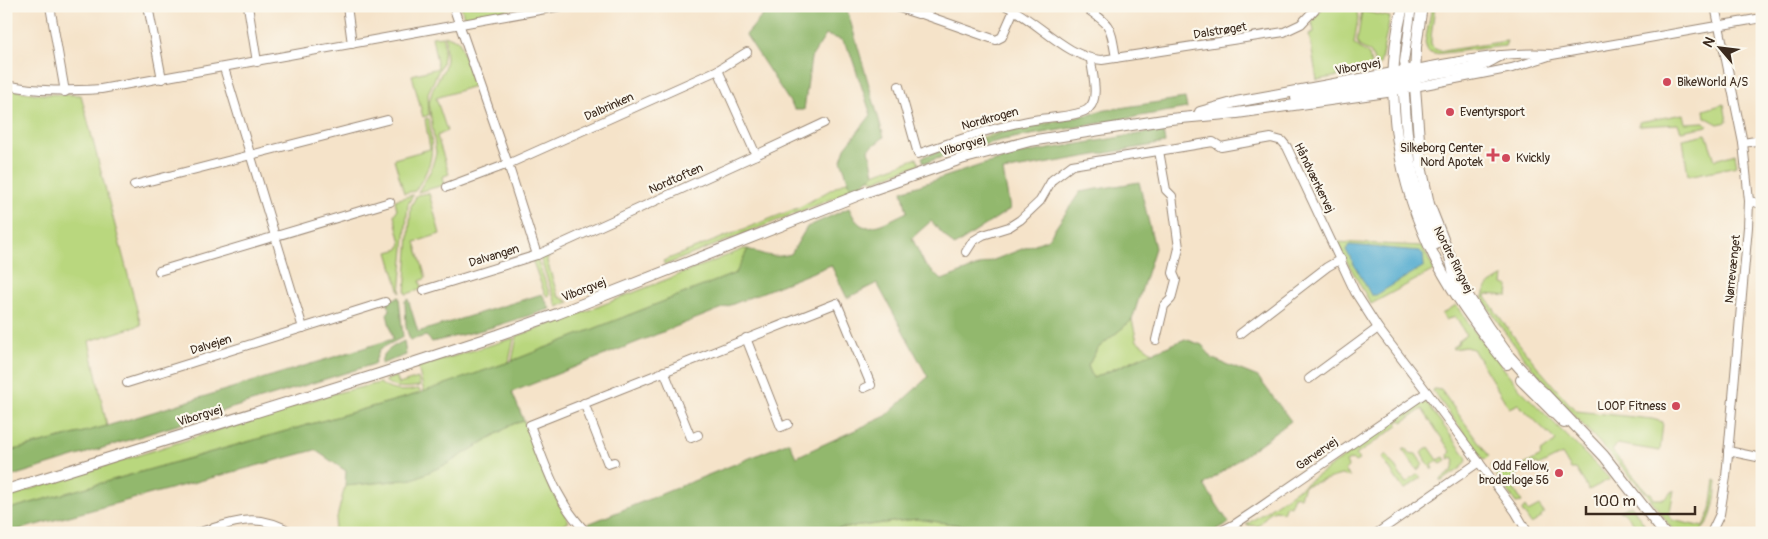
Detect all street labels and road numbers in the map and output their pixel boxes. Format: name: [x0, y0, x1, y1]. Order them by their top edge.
street label: Dalstrøget: [1192, 19, 1248, 43]
street label: Viborgvej: [1334, 55, 1382, 79]
street label: Dalbrinken: [582, 89, 636, 125]
street label: Nordkrogen: [960, 104, 1020, 134]
street label: Viborgvej: [939, 132, 987, 160]
street label: Håndværkervej: [1291, 140, 1338, 216]
street label: Nordtoften: [646, 160, 706, 198]
street label: Nordre Ringvej: [1430, 224, 1476, 296]
street label: Nørrevænget: [1722, 234, 1744, 304]
street label: Dalvangen: [467, 241, 521, 271]
street label: Viborgvej: [560, 275, 608, 305]
street label: Dalvejen: [188, 332, 234, 358]
street label: Viborgvej: [176, 402, 224, 430]
street label: Garvervej: [1293, 434, 1341, 474]

